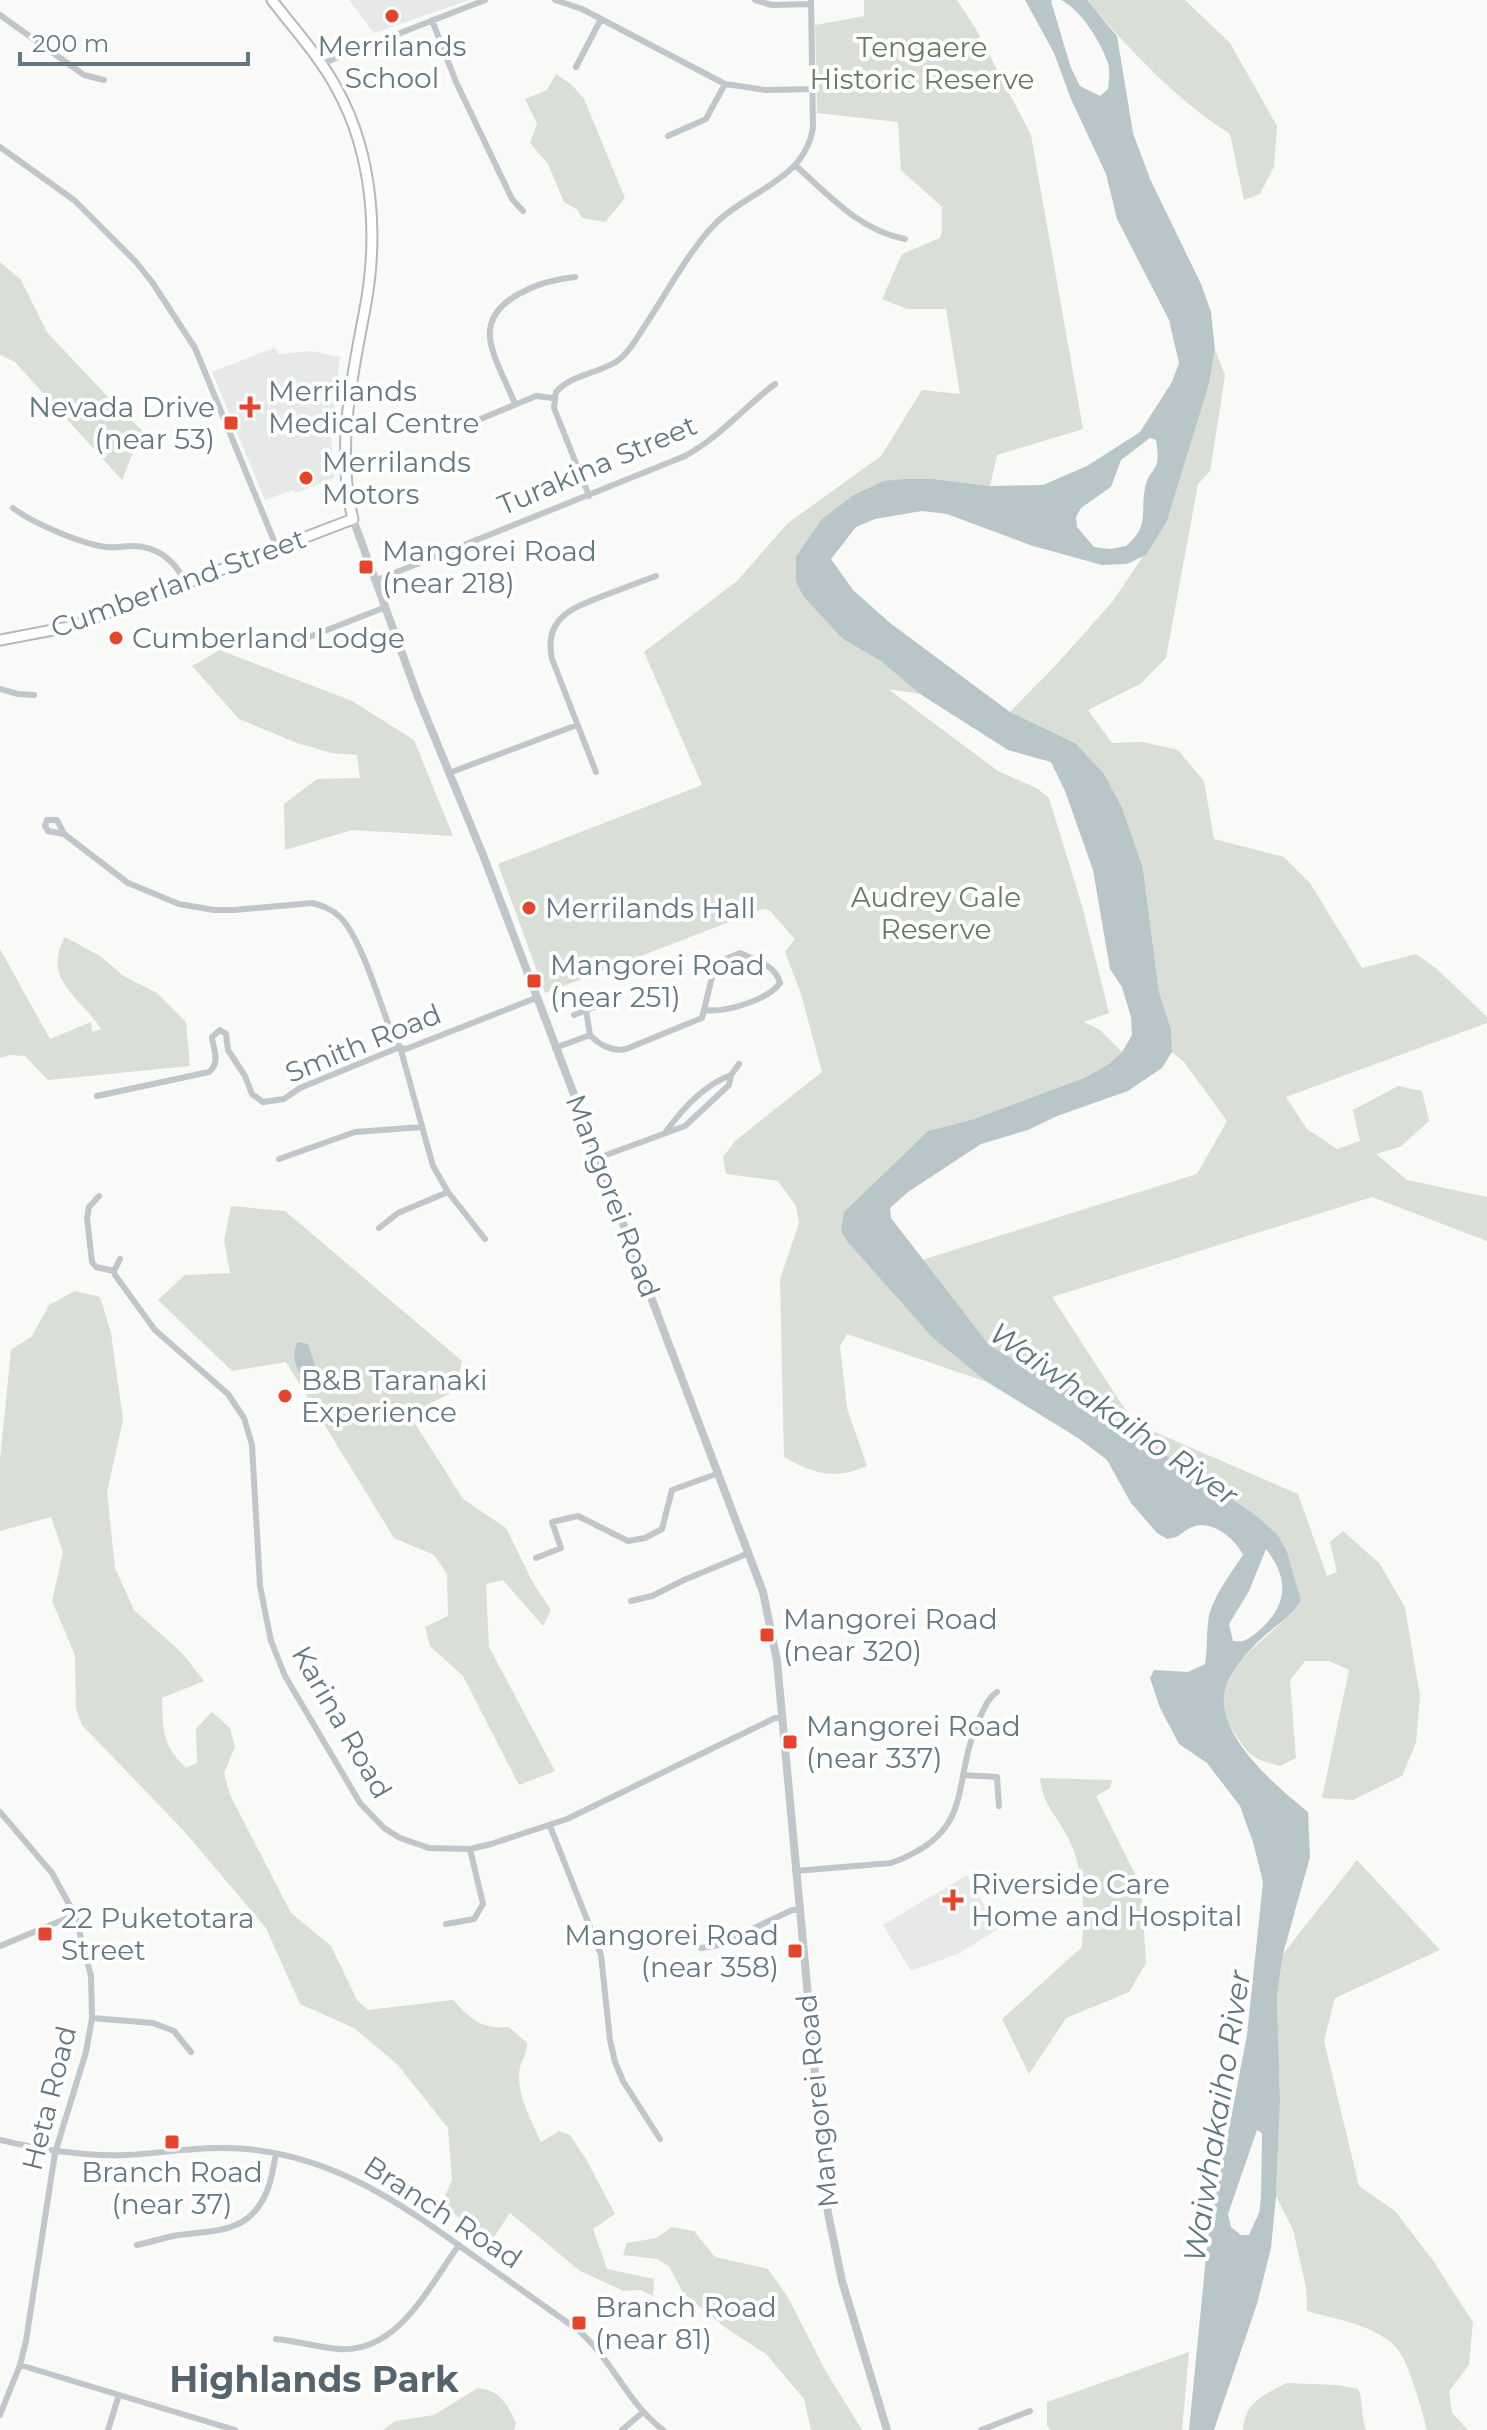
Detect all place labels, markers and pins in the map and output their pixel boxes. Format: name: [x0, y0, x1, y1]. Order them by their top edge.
marker: Merrilands School: [383, 7, 401, 25]
place label: Merrilands School: [318, 29, 466, 95]
place label: Merrilands Medical Centre: [268, 374, 480, 440]
place label: Nevada Drive (near 53): [28, 390, 215, 456]
marker: Merrilands Medical Centre: [239, 396, 261, 418]
marker: Nevada Drive (near 53): [222, 414, 240, 432]
place label: Merrilands Motors: [322, 445, 471, 511]
marker: Merrilands Motors: [297, 469, 315, 487]
place label: Mangorei Road (near 218): [382, 534, 597, 600]
marker: Mangorei Road (near 218): [357, 558, 375, 576]
place label: Cumberland Lodge: [132, 621, 405, 655]
marker: Cumberland Lodge: [107, 629, 125, 647]
place label: Merrilands Hall: [545, 891, 756, 925]
marker: Merrilands Hall: [520, 899, 538, 917]
place label: Mangorei Road (near 251): [550, 948, 765, 1014]
marker: Mangorei Road (near 251): [525, 972, 543, 990]
place label: B&B Taranaki Experience: [301, 1363, 487, 1429]
marker: B&B Taranaki Experience: [276, 1387, 294, 1405]
place label: Mangorei Road (near 320): [783, 1602, 998, 1668]
marker: Mangorei Road (near 320): [758, 1626, 776, 1644]
place label: Mangorei Road (near 337): [806, 1709, 1021, 1775]
marker: Mangorei Road (near 337): [781, 1733, 799, 1751]
place label: Riverside Care Home and Hospital: [971, 1867, 1242, 1933]
marker: Riverside Care Home and Hospital: [942, 1889, 964, 1911]
place label: 22 Puketotara Street: [61, 1901, 254, 1967]
place label: Mangorei Road (near 358): [564, 1918, 779, 1984]
marker: 22 Puketotara Street: [36, 1925, 54, 1943]
marker: Mangorei Road (near 358): [786, 1942, 804, 1960]
marker: Branch Road (near 37): [163, 2133, 181, 2151]
place label: Branch Road (near 37): [81, 2155, 263, 2221]
place label: Branch Road (near 81): [595, 2290, 777, 2356]
marker: Branch Road (near 81): [570, 2314, 588, 2332]

